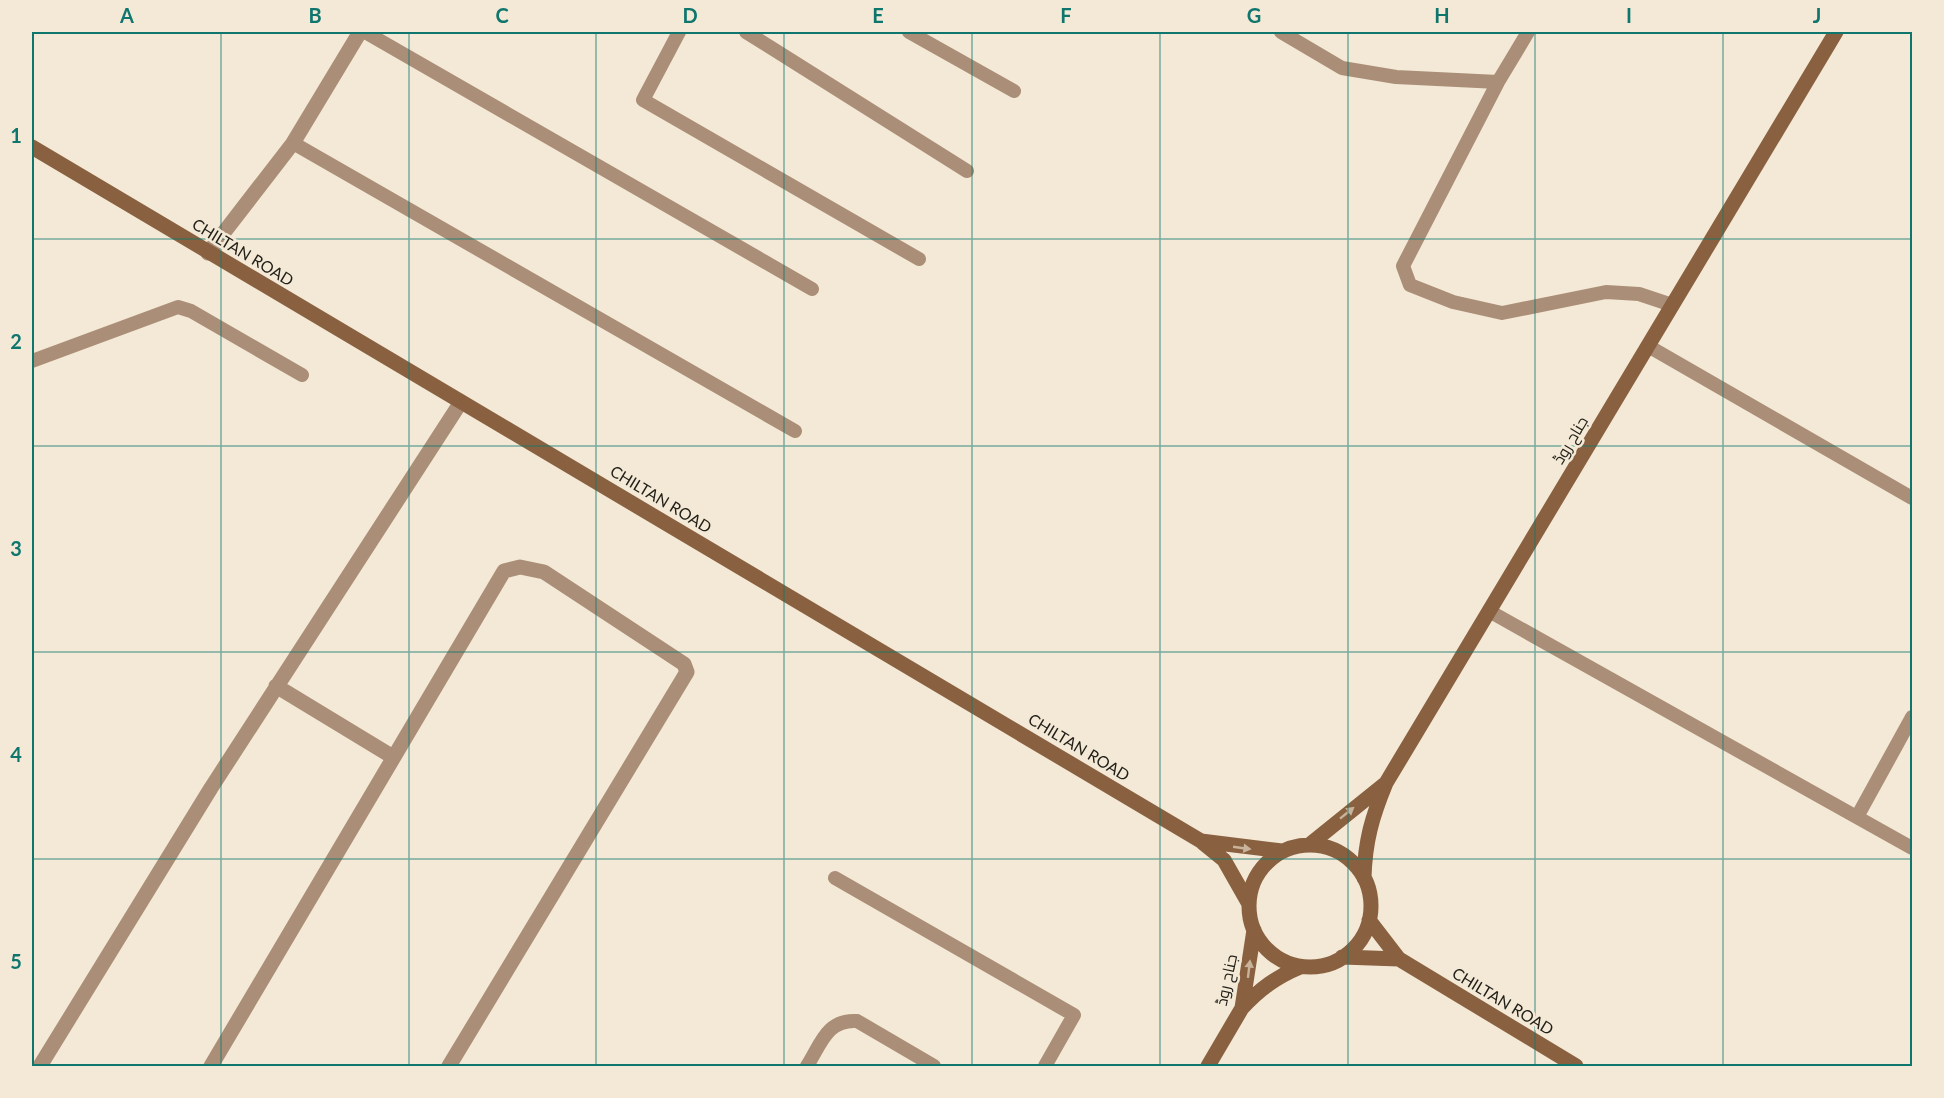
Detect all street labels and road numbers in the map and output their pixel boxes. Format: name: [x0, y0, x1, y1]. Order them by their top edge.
street label: CHILTAN ROAD: [189, 214, 297, 289]
street label: جناح روڈ: [1548, 412, 1594, 469]
street label: CHILTAN ROAD: [607, 461, 715, 536]
street label: CHILTAN ROAD: [1025, 709, 1133, 784]
street label: جناح روڈ: [1211, 952, 1243, 1008]
street label: CHILTAN ROAD: [1449, 963, 1557, 1038]

